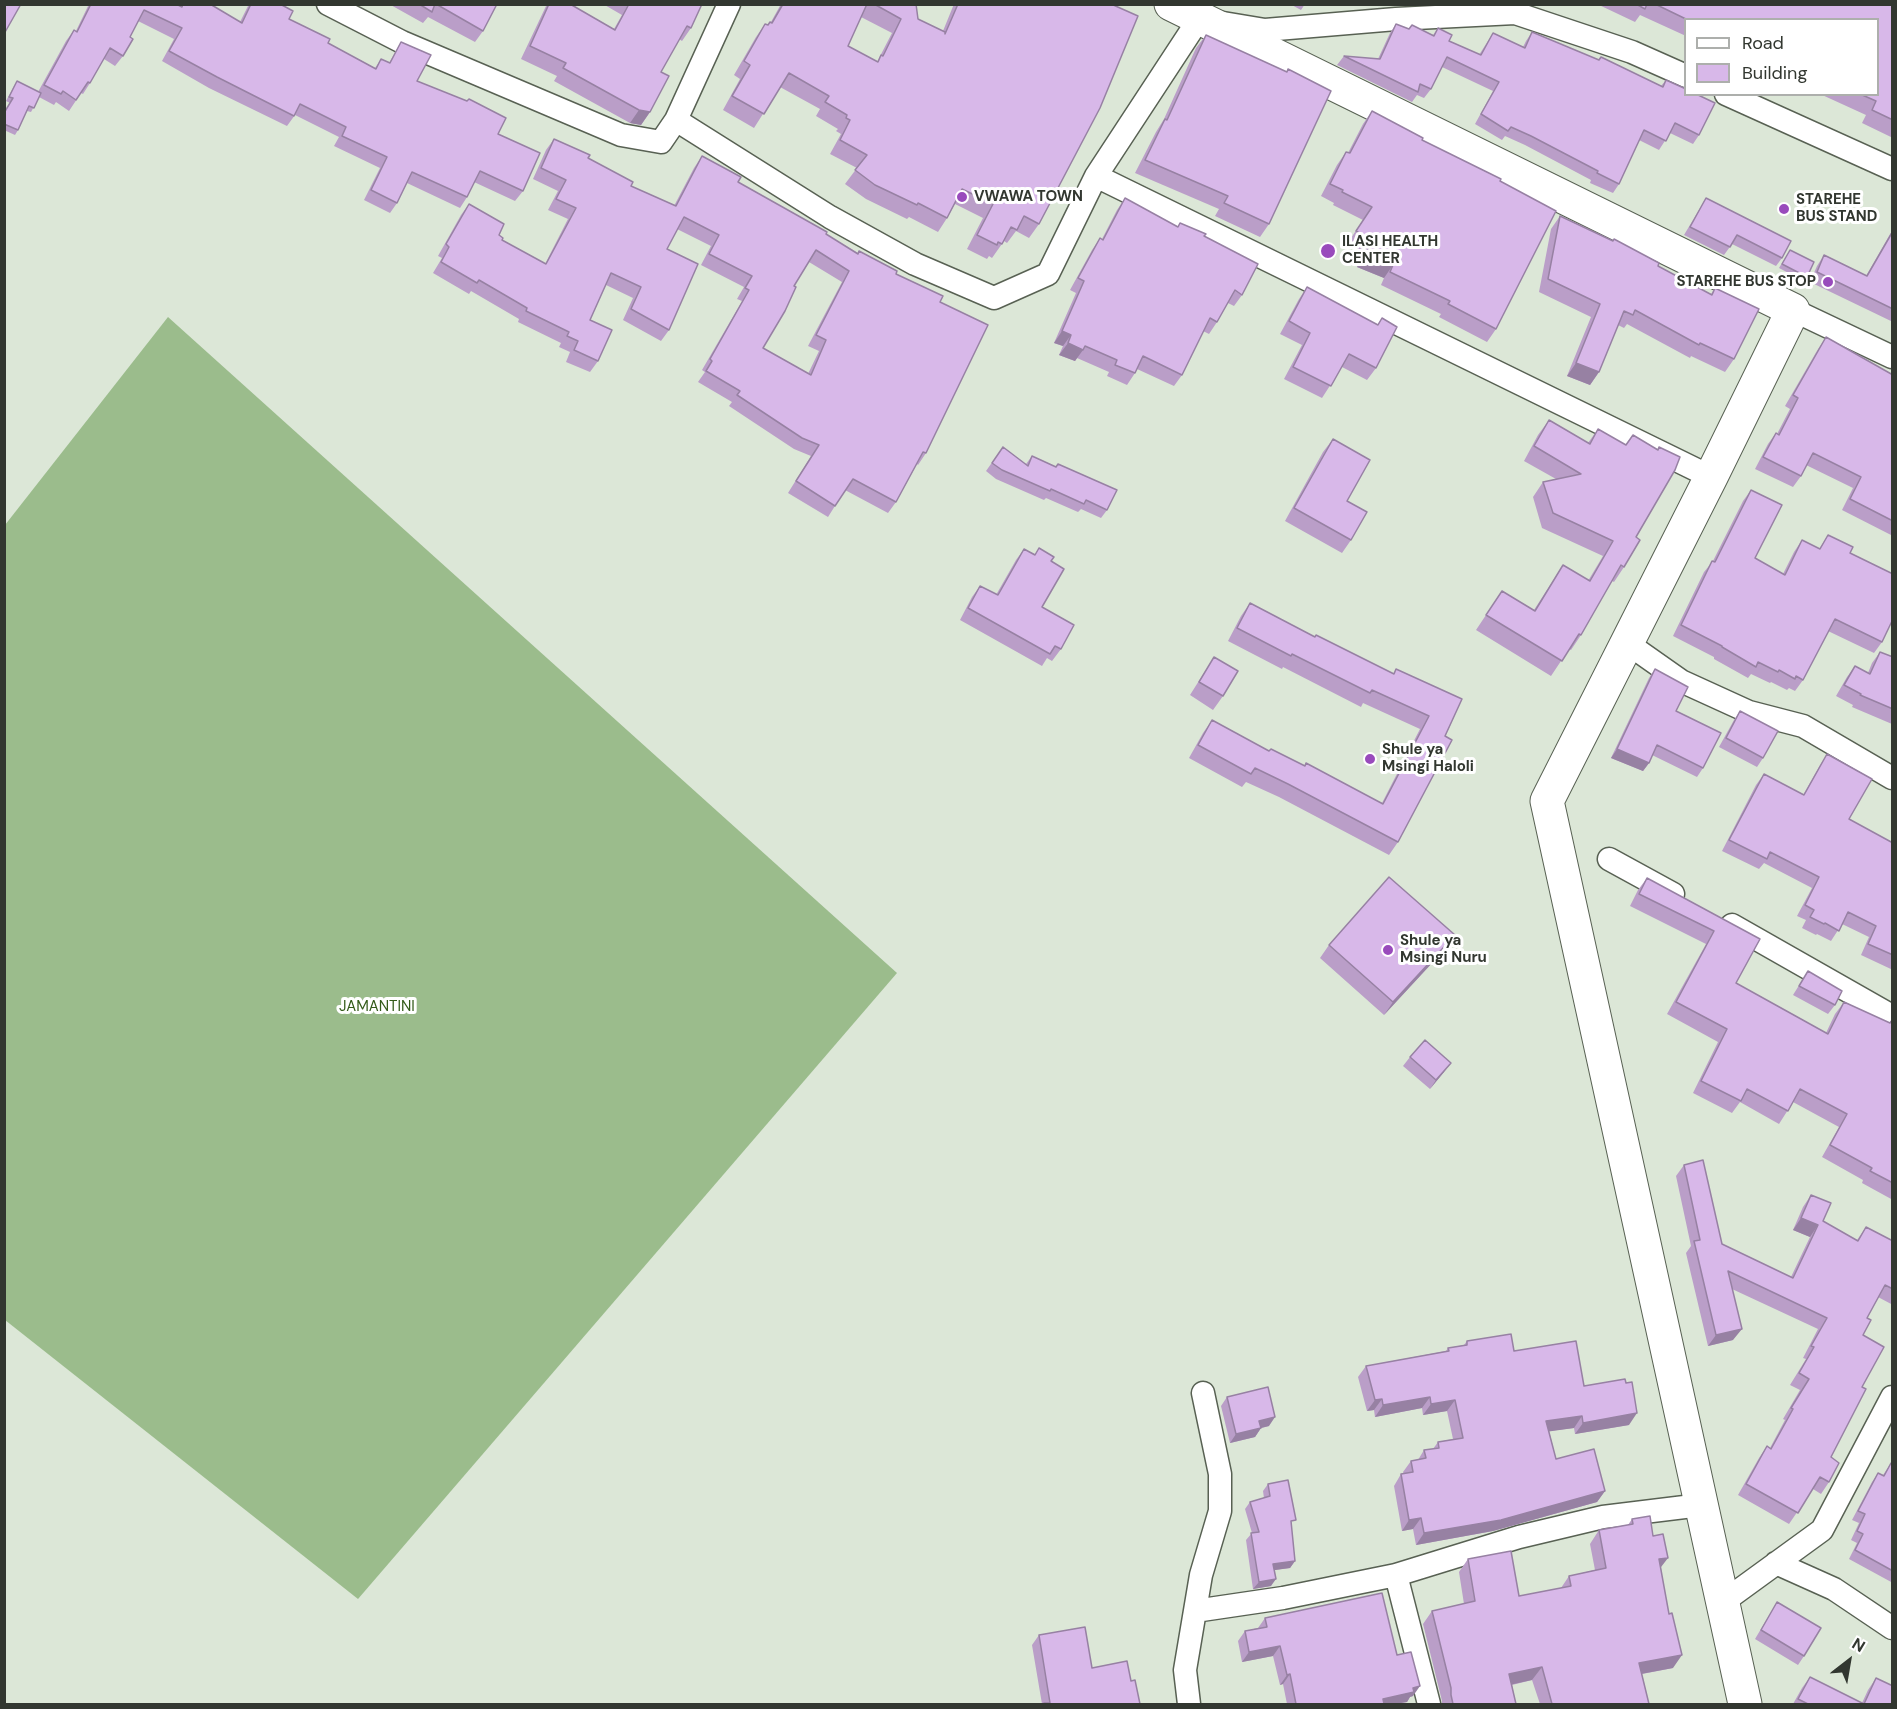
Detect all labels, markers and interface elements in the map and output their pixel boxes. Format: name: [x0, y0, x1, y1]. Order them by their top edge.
legend: [1684, 18, 1879, 96]
text: Road: [1742, 31, 1784, 55]
text: Building: [1742, 61, 1807, 85]
place label: VWAWA TOWN: [974, 188, 1083, 206]
marker: VWAWA TOWN: [955, 190, 969, 204]
place label: STAREHE BUS STAND: [1796, 191, 1877, 226]
marker: STAREHE BUS STAND: [1777, 202, 1791, 216]
place label: ILASI HEALTH CENTER: [1342, 233, 1438, 268]
marker: ILASI HEALTH CENTER: [1319, 242, 1337, 260]
place label: STAREHE BUS STOP: [1676, 273, 1816, 291]
marker: STAREHE BUS STOP: [1821, 275, 1835, 289]
place label: Shule ya Msingi Haloli: [1382, 741, 1474, 776]
marker: Shule ya Msingi Haloli: [1363, 752, 1377, 766]
place label: Shule ya Msingi Nuru: [1400, 932, 1487, 967]
marker: Shule ya Msingi Nuru: [1381, 943, 1395, 957]
park label: JAMANTINI: [339, 998, 415, 1016]
north arrow: [1819, 1631, 1879, 1691]
text: N: [1848, 1633, 1869, 1657]

